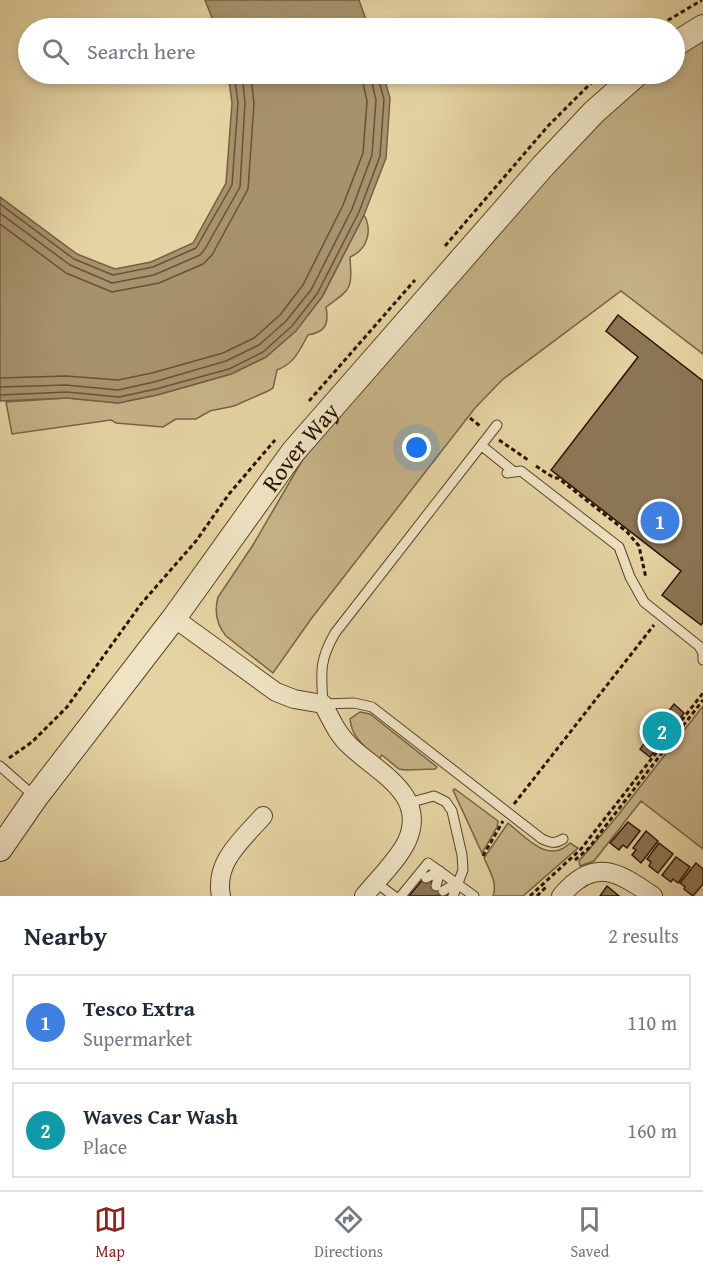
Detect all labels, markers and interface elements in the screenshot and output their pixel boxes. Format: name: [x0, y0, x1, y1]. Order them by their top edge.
search box: [18, 18, 685, 84]
icon: search: [39, 35, 72, 68]
text: Search here: [87, 35, 196, 67]
street label: Rover Way: [253, 394, 347, 498]
your location: [402, 433, 431, 462]
pin: 1: [640, 498, 680, 544]
pin: 2: [642, 708, 682, 754]
text: Nearby: [24, 916, 107, 955]
text: 2 results: [608, 921, 679, 950]
text: Tesco Extra: [83, 992, 195, 1024]
text: 1: [40, 1008, 51, 1037]
text: 110 m: [627, 1008, 677, 1037]
text: Supermarket: [83, 1024, 192, 1053]
text: Waves Car Wash: [83, 1100, 238, 1132]
text: 2: [40, 1116, 51, 1145]
text: 160 m: [627, 1116, 677, 1145]
text: Place: [83, 1132, 127, 1161]
tab: Map: [94, 1203, 127, 1263]
tab: Directions: [314, 1203, 383, 1263]
tab: Saved: [570, 1203, 609, 1263]

